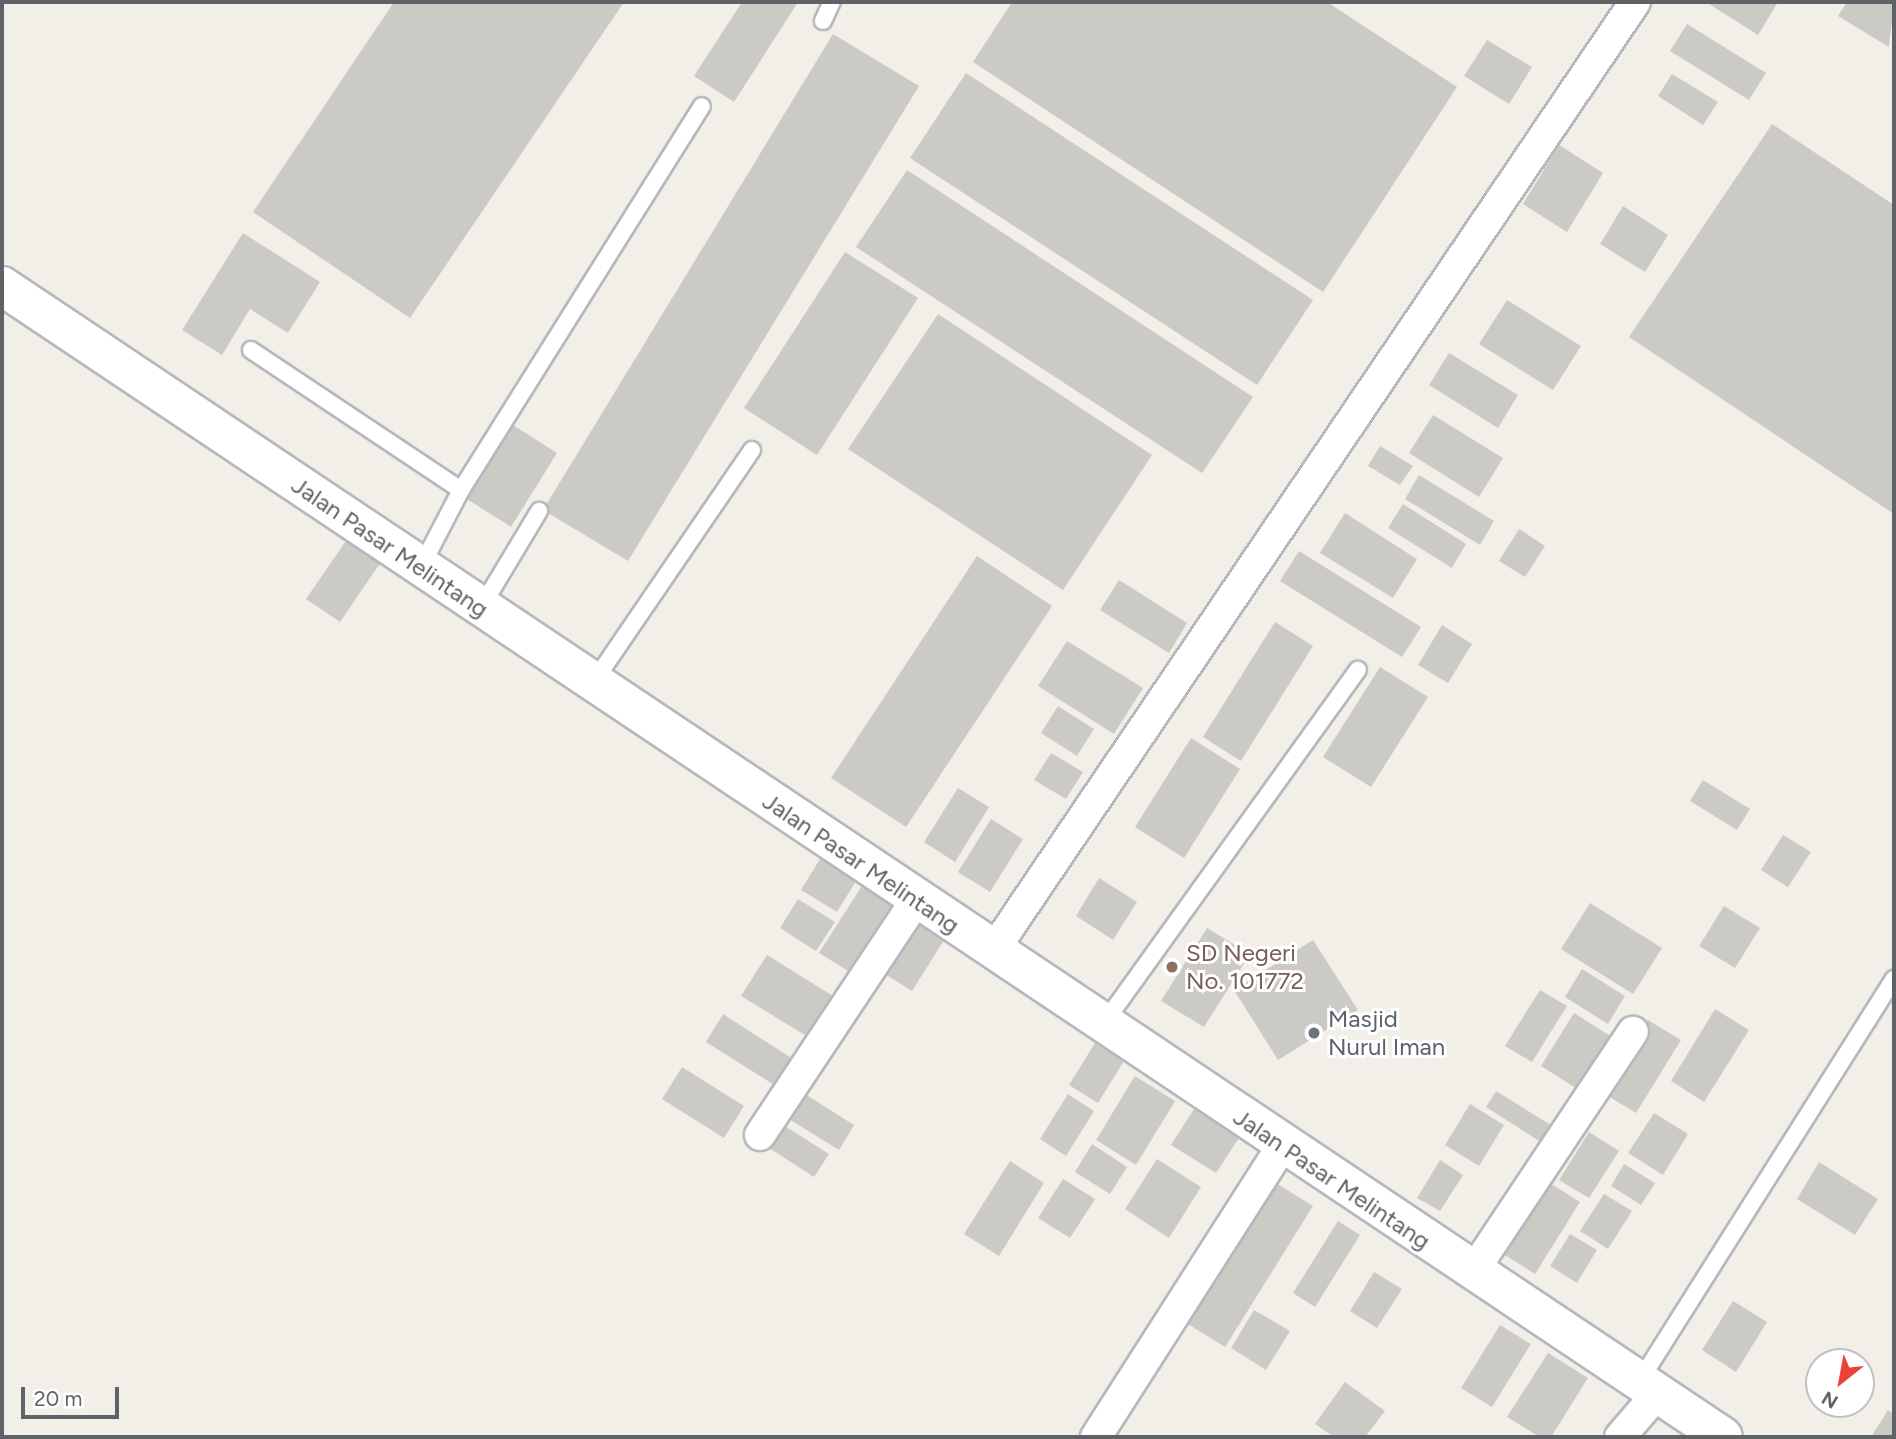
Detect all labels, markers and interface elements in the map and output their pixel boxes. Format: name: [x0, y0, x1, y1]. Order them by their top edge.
street label: Jalan Pasar Melintang: [286, 470, 494, 624]
street label: Jalan Pasar Melintang: [757, 786, 965, 940]
place label: SD Negeri No. 101772: [1186, 939, 1304, 995]
marker: SD Negeri No. 101772: [1164, 959, 1180, 975]
place label: Masjid Nurul Iman: [1328, 1005, 1445, 1061]
marker: Masjid Nurul Iman: [1306, 1025, 1322, 1041]
street label: Jalan Pasar Melintang: [1228, 1102, 1436, 1256]
north arrow: [1805, 1348, 1875, 1418]
scale bar: [24, 1372, 122, 1416]
text: 20 m: [34, 1386, 82, 1411]
text: N: [1818, 1386, 1842, 1413]

